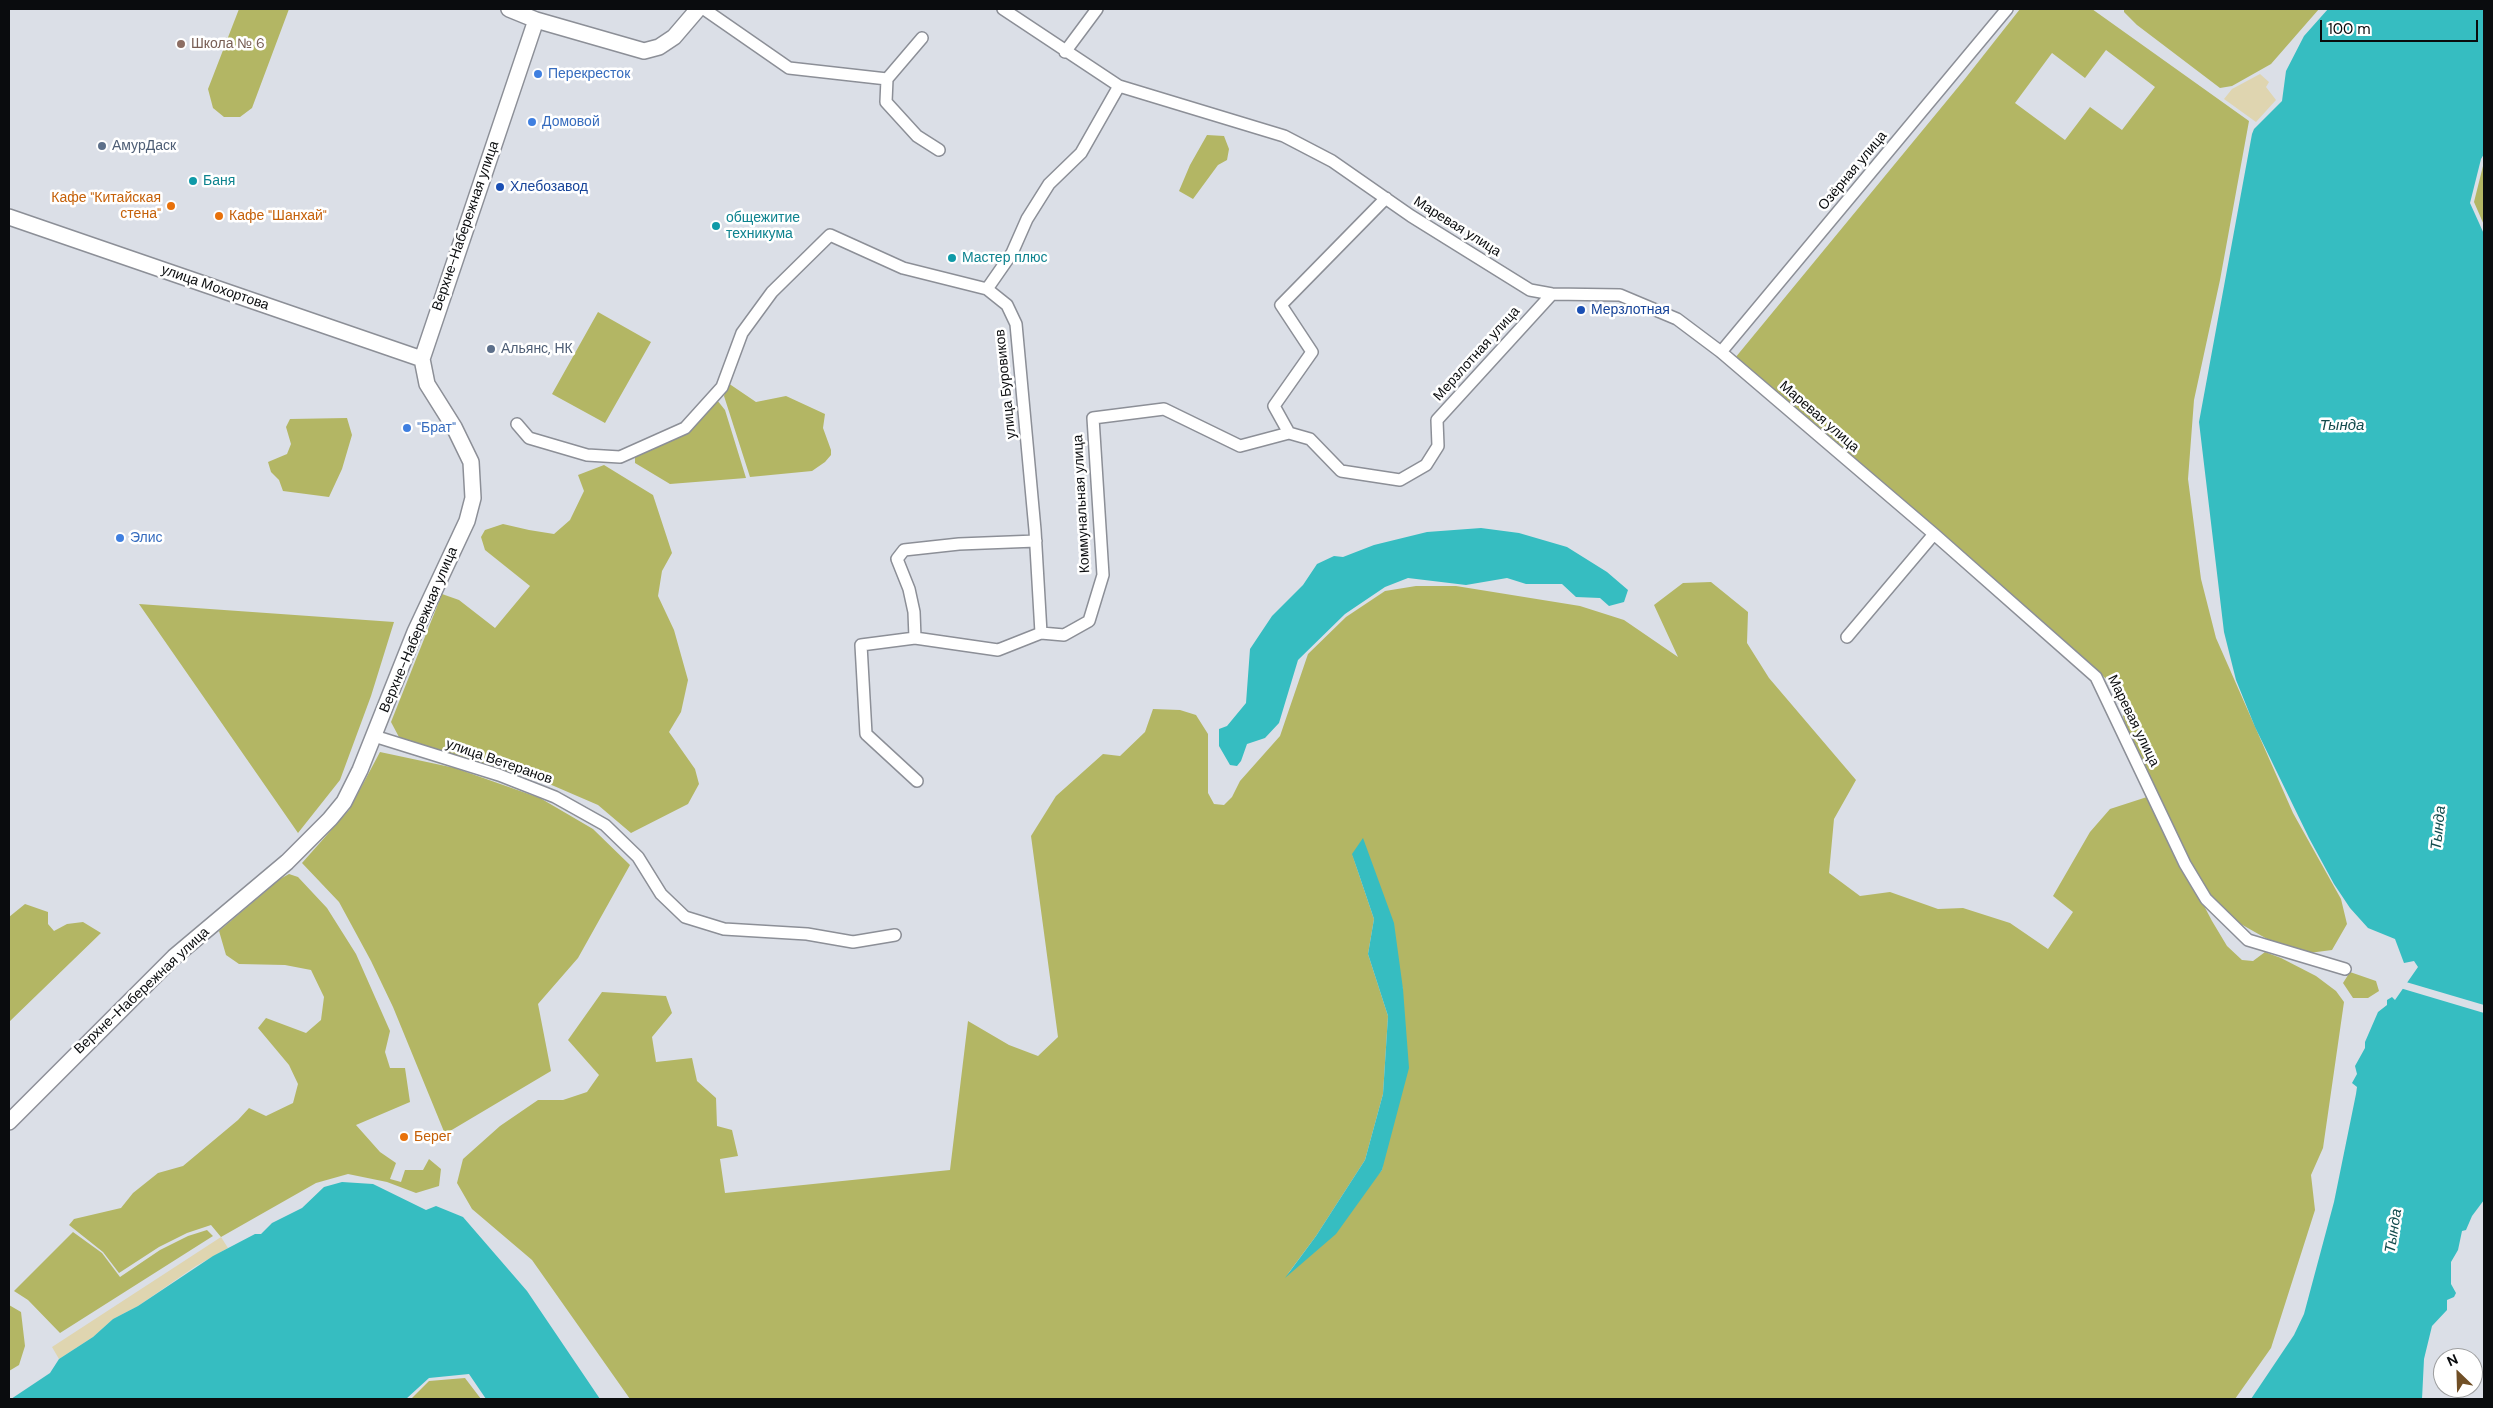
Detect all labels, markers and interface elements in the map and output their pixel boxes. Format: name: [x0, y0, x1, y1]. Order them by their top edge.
scale bar: [2323, 10, 2480, 42]
text: 100 m: [2328, 19, 2371, 39]
place label: Школа № 6: [191, 36, 265, 52]
marker: Школа № 6: [175, 38, 187, 50]
place label: Перекресток: [548, 66, 630, 82]
marker: Перекресток: [532, 68, 544, 80]
place label: Домовой: [542, 114, 600, 130]
marker: Домовой: [526, 116, 538, 128]
street label: Озёрная улица: [1815, 128, 1891, 214]
place label: АмурДаск: [112, 138, 176, 154]
street label: Верхне-Набережная улица: [429, 139, 503, 313]
marker: АмурДаск: [96, 140, 108, 152]
place label: Баня: [203, 173, 235, 189]
marker: Баня: [187, 175, 199, 187]
place label: Хлебозавод: [510, 179, 588, 195]
marker: Хлебозавод: [494, 181, 506, 193]
place label: Кафе "Китайская стена": [51, 190, 161, 222]
street label: Маревая улица: [1410, 193, 1504, 261]
marker: Кафе "Китайская стена": [165, 200, 177, 212]
place label: Кафе "Шанхай": [229, 208, 327, 224]
marker: Кафе "Шанхай": [213, 210, 225, 222]
place label: общежитие техникума: [726, 210, 800, 242]
marker: общежитие техникума: [710, 220, 722, 232]
place label: Мастер плюс: [962, 250, 1047, 266]
marker: Мастер плюс: [946, 252, 958, 264]
street label: улица Мохортова: [159, 262, 271, 314]
place label: Мерзлотная: [1591, 302, 1670, 318]
street label: Мерзлотная улица: [1430, 303, 1524, 405]
marker: Мерзлотная: [1575, 304, 1587, 316]
street label: улица Буровиков: [992, 328, 1020, 440]
place label: Альянс, НК: [501, 341, 573, 357]
marker: Альянс, НК: [485, 343, 497, 355]
street label: Маревая улица: [1776, 378, 1862, 456]
water label: Тында: [2320, 417, 2364, 435]
place label: "Брат": [417, 420, 456, 436]
marker: "Брат": [401, 422, 413, 434]
street label: Коммунальная улица: [1070, 434, 1094, 574]
place label: Элис: [130, 530, 163, 546]
marker: Элис: [114, 532, 126, 544]
street label: Верхне-Набережная улица: [376, 545, 462, 715]
street label: Маревая улица: [2104, 672, 2162, 770]
street label: улица Ветеранов: [444, 736, 554, 788]
water label: Тында: [2428, 805, 2450, 851]
street label: Верхне-Набережная улица: [71, 924, 213, 1058]
place label: Берег: [414, 1129, 452, 1145]
marker: Берег: [398, 1131, 410, 1143]
water label: Тында: [2382, 1208, 2406, 1254]
north arrow: [2433, 1348, 2483, 1398]
text: N: [2444, 1350, 2461, 1371]

